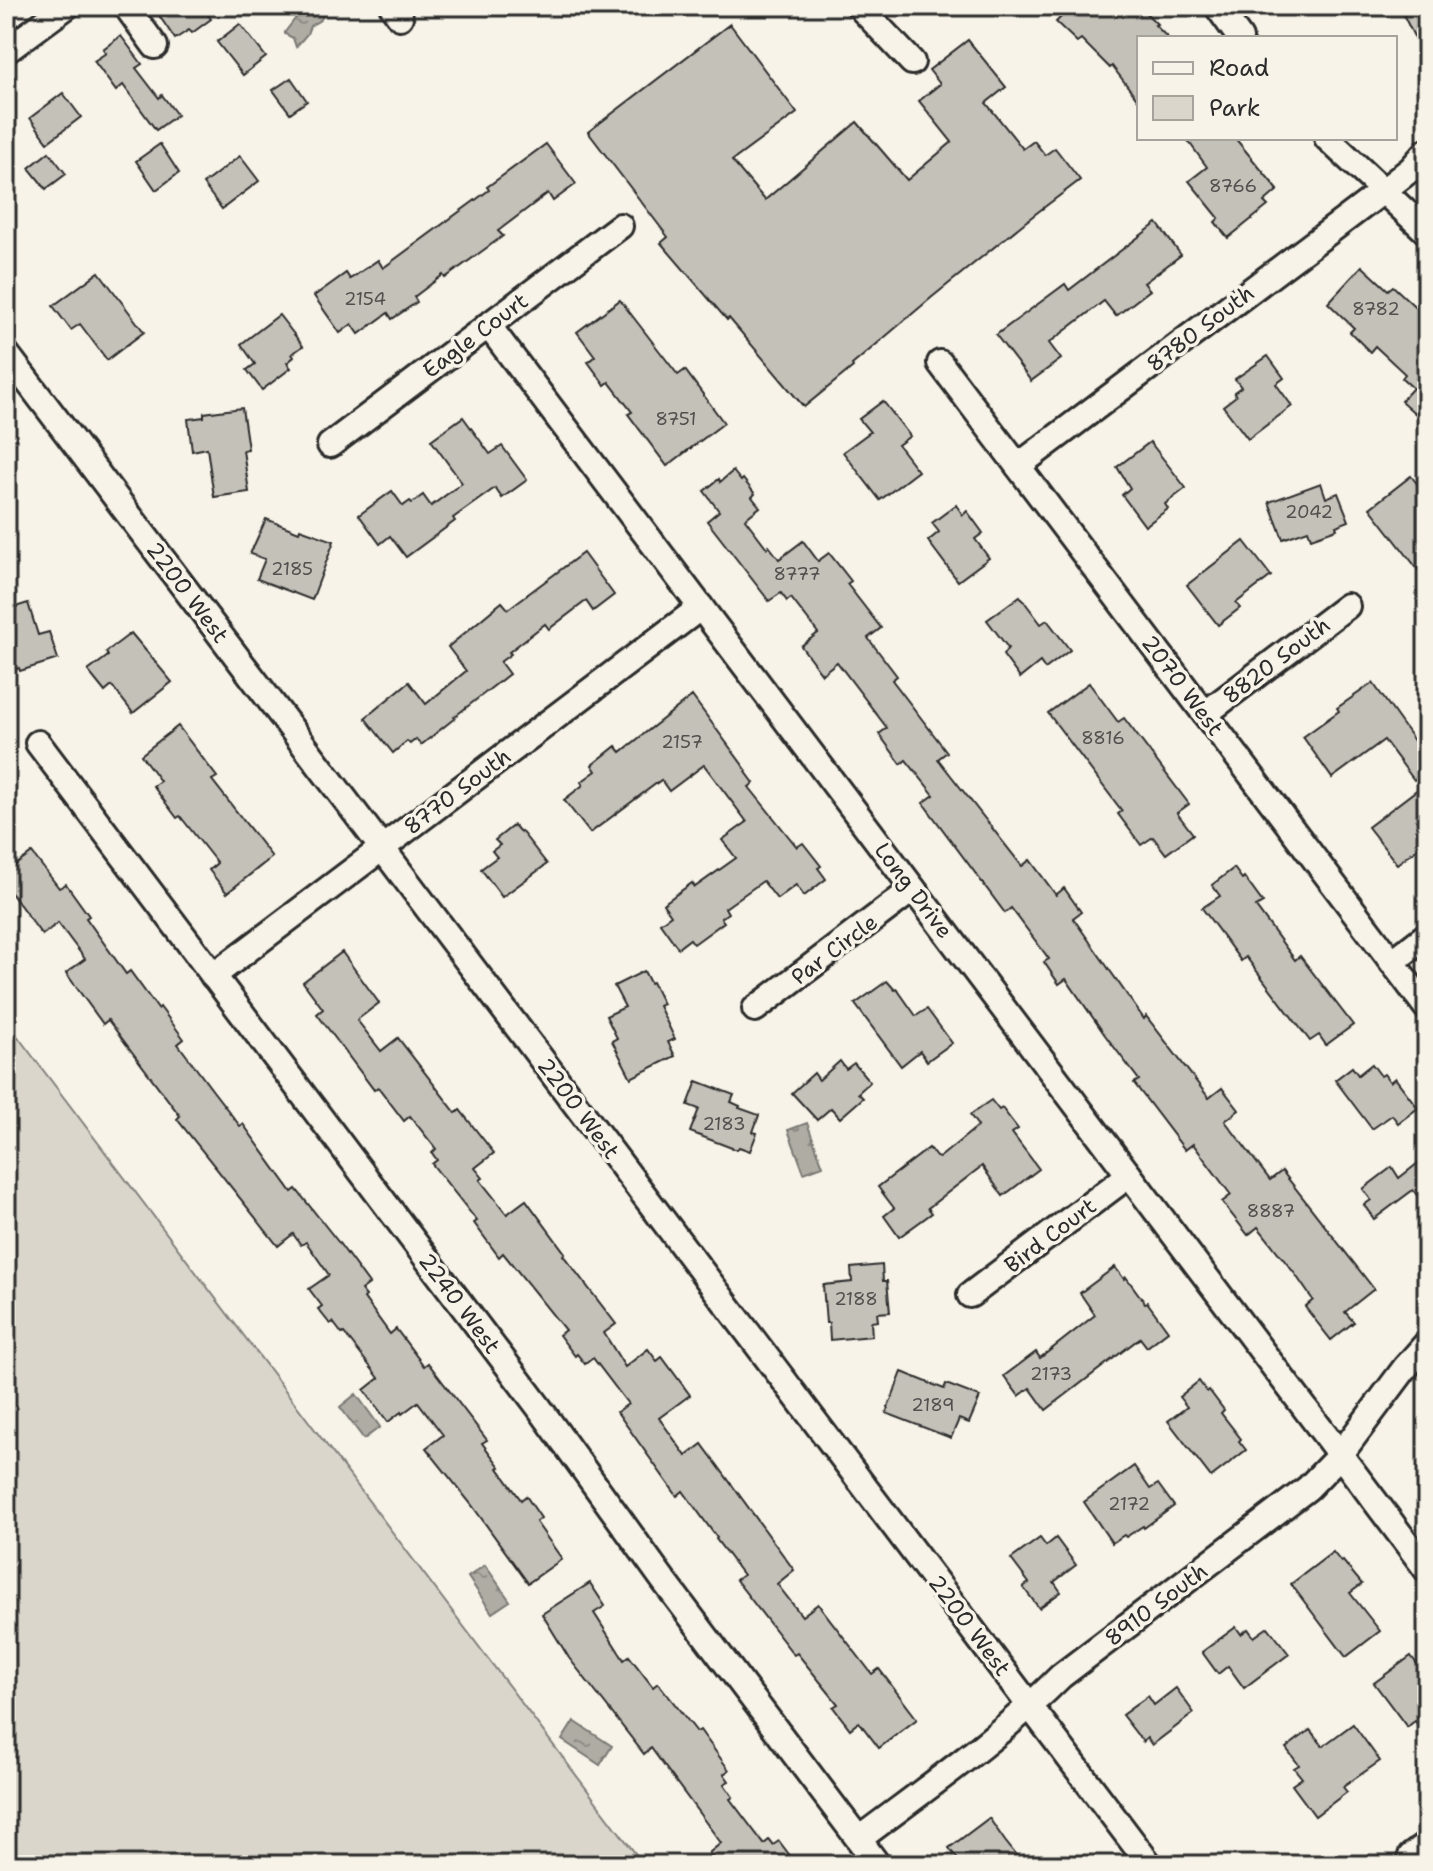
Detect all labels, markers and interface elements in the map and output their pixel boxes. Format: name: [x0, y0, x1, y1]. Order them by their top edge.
legend: [1137, 36, 1397, 140]
text: Road: [1209, 52, 1269, 84]
text: Park: [1209, 92, 1261, 124]
house number: 8766: [1209, 174, 1257, 198]
street label: 8780 South: [1141, 279, 1260, 378]
street label: Eagle Court: [417, 286, 534, 385]
house number: 2154: [344, 287, 386, 311]
house number: 8782: [1352, 297, 1400, 321]
house number: 8751: [655, 407, 697, 431]
house number: 2042: [1285, 500, 1333, 524]
street label: 2200 West: [140, 536, 235, 649]
house number: 2185: [271, 557, 313, 581]
house number: 8777: [773, 562, 821, 586]
street label: 8820 South: [1217, 610, 1336, 710]
street label: 2070 West: [1135, 629, 1230, 742]
house number: 8816: [1081, 726, 1125, 750]
house number: 2157: [661, 730, 703, 754]
street label: 8770 South: [398, 742, 517, 841]
street label: Long Drive: [868, 836, 959, 944]
street label: Par Circle: [785, 907, 883, 991]
street label: 2200 West: [531, 1052, 626, 1165]
house number: 2183: [702, 1112, 746, 1136]
street label: Bird Court: [998, 1191, 1102, 1279]
house number: 8887: [1247, 1199, 1295, 1223]
street label: 2240 West: [412, 1247, 507, 1360]
house number: 2188: [834, 1287, 878, 1311]
house number: 2173: [1030, 1362, 1072, 1386]
house number: 2189: [911, 1393, 955, 1417]
house number: 2172: [1108, 1492, 1150, 1516]
street label: 8910 South: [1099, 1556, 1213, 1652]
street label: 2200 West: [922, 1569, 1017, 1682]

